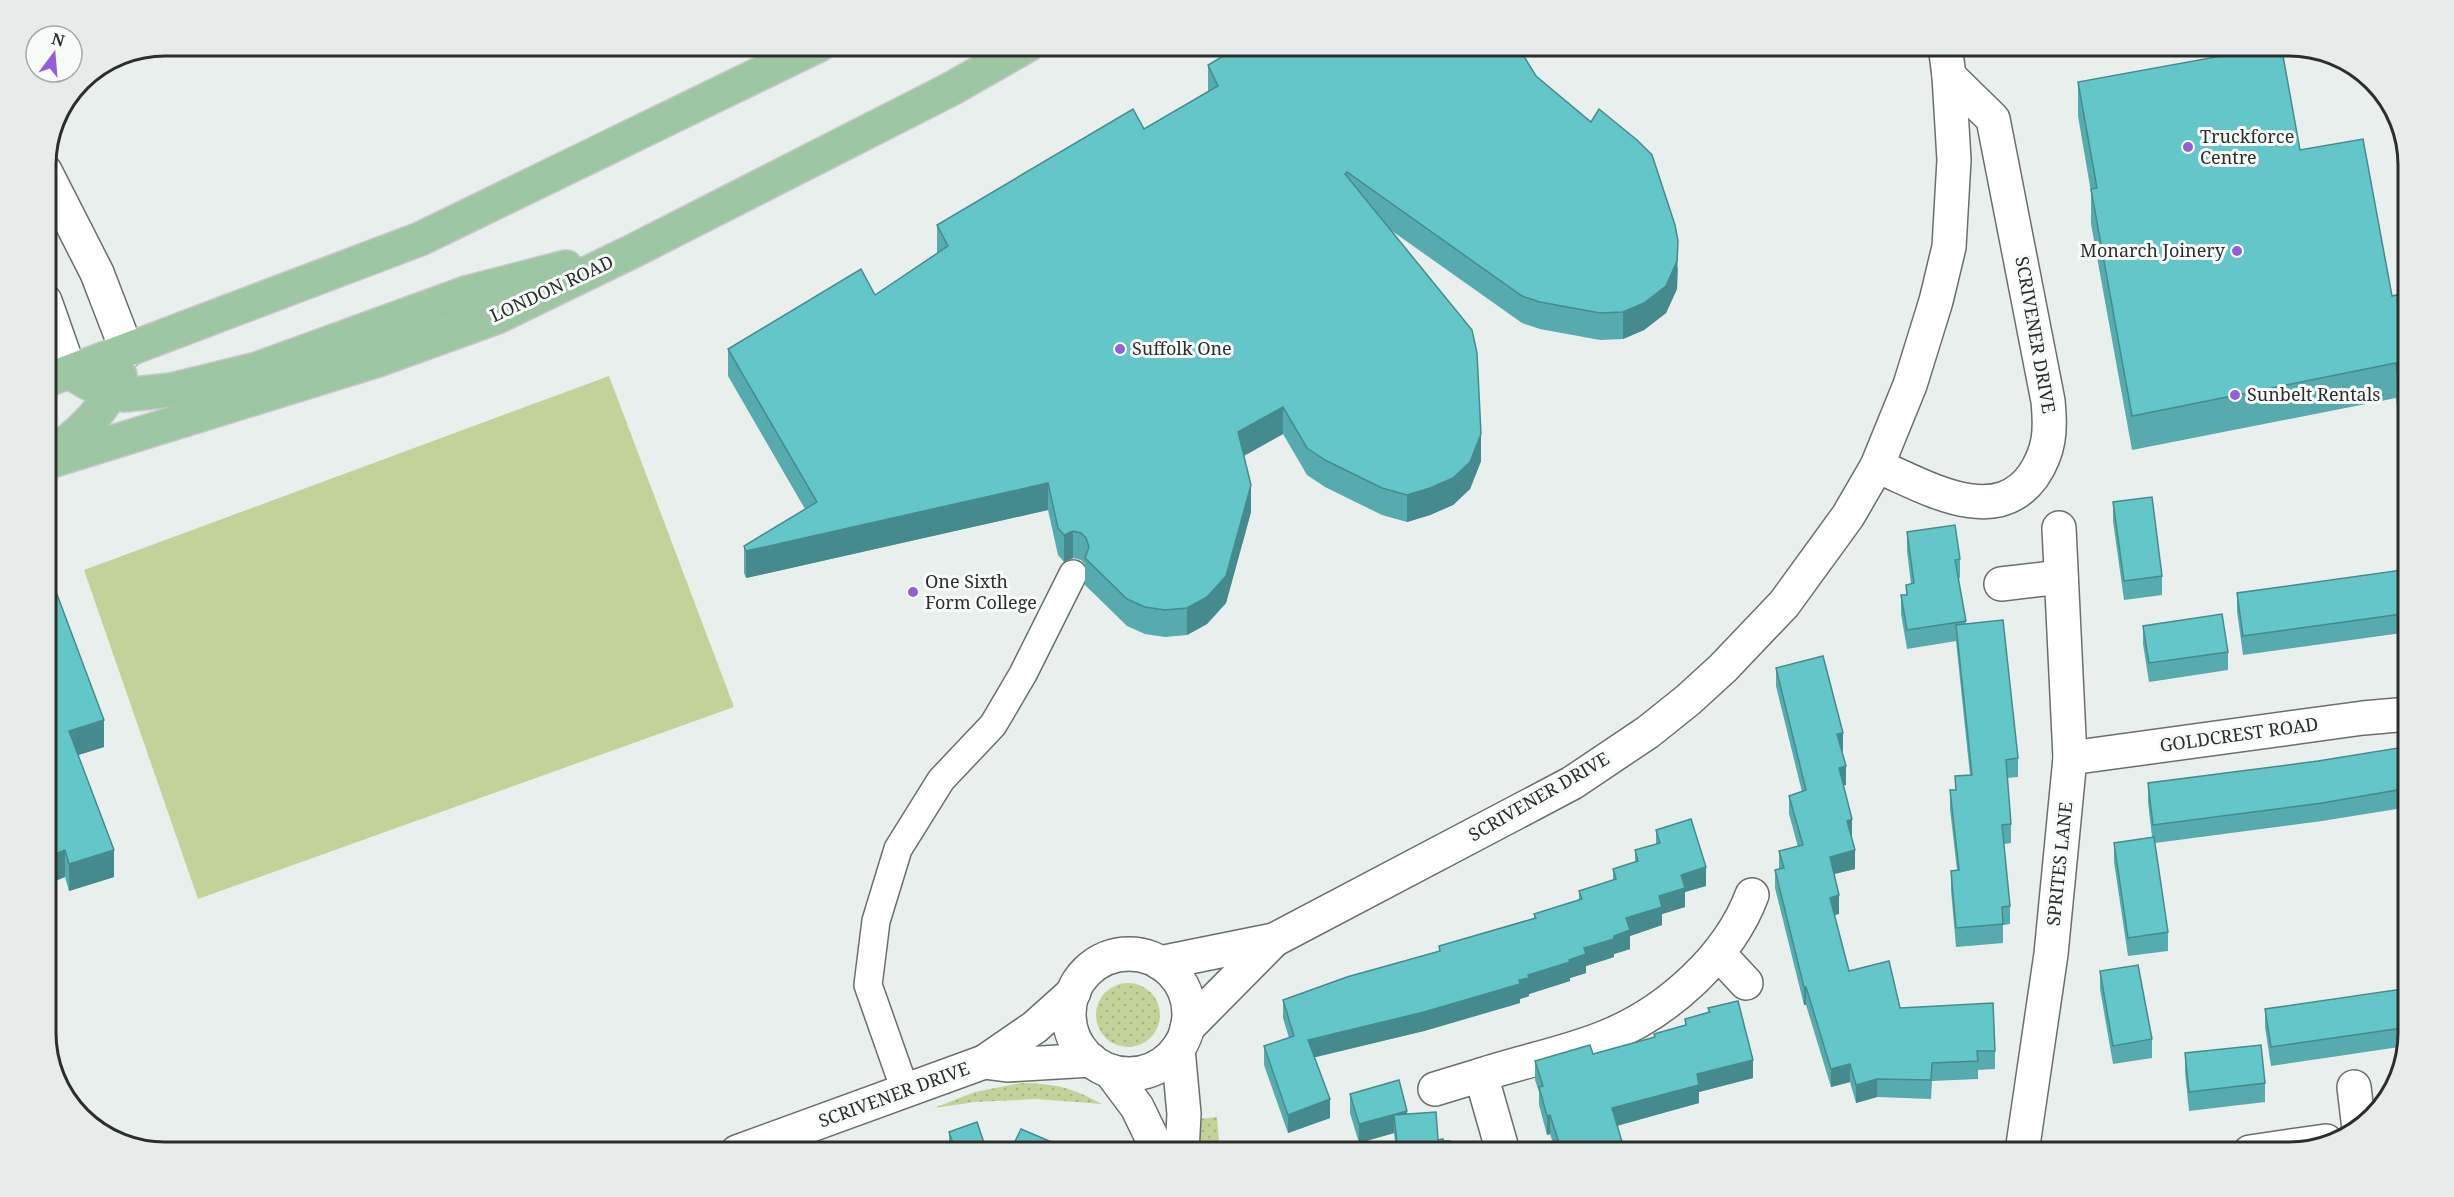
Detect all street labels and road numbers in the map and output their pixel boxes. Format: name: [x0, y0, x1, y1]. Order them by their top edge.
street label: LONDON ROAD: [486, 249, 617, 327]
street label: SCRIVENER DRIVE: [2010, 254, 2062, 415]
street label: GOLDCREST ROAD: [2158, 711, 2320, 757]
street label: SCRIVENER DRIVE: [1464, 746, 1613, 846]
street label: SPRITES LANE: [2041, 801, 2077, 927]
street label: SCRIVENER DRIVE: [815, 1056, 972, 1133]

